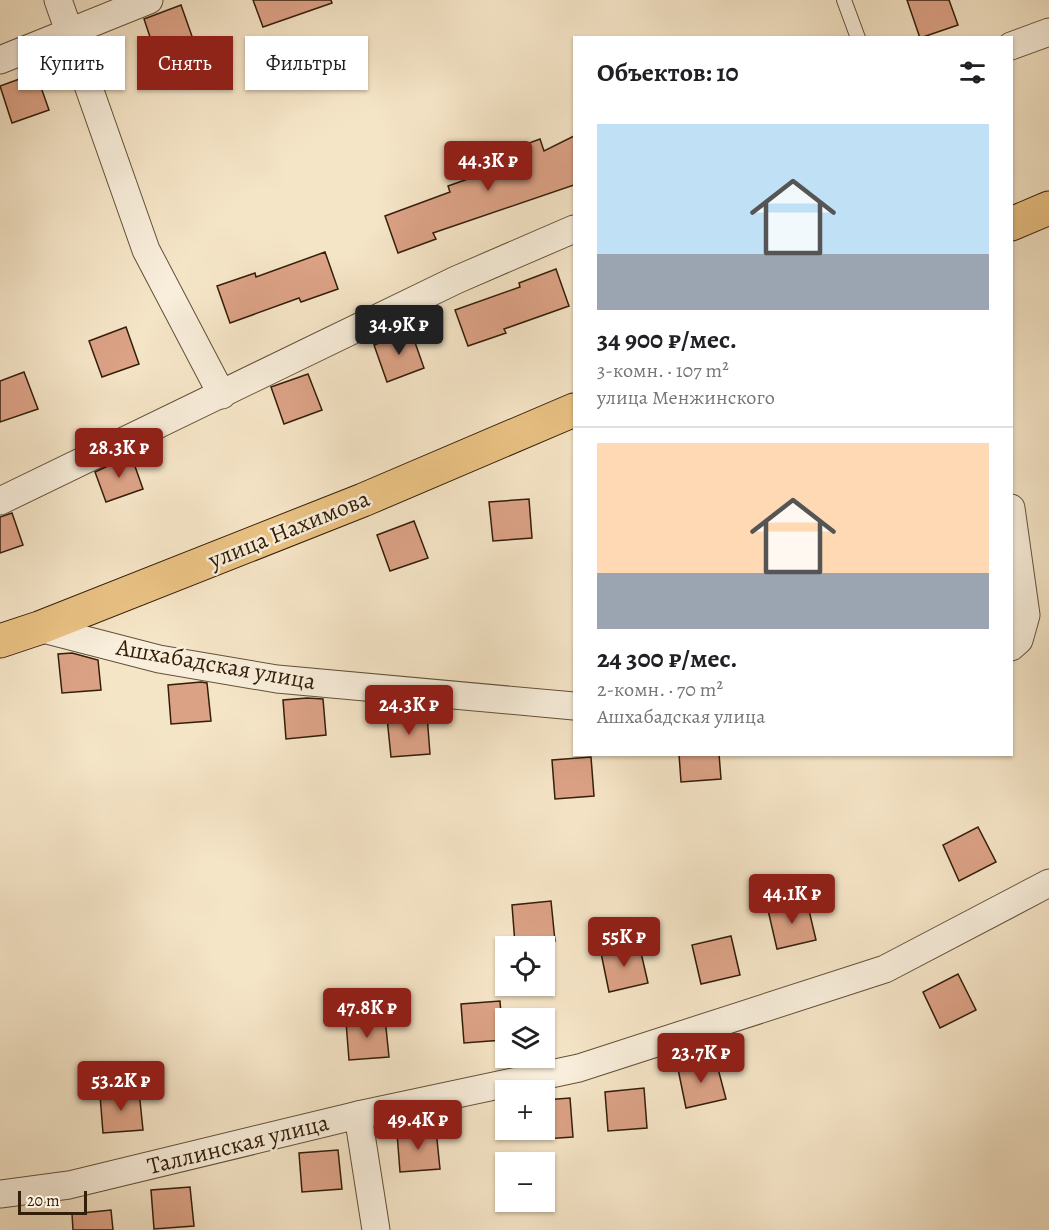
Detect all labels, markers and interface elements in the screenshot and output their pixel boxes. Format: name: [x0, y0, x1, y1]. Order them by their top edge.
chip: Купить: [18, 36, 125, 90]
chip: Снять: [137, 36, 233, 90]
chip: Фильтры: [245, 36, 368, 90]
text: Объектов: 10: [597, 55, 739, 90]
icon: filters: [956, 56, 989, 89]
pin: 44.3K ₽: [433, 141, 543, 192]
text: 44.3K ₽: [458, 147, 518, 174]
icon: home: [739, 163, 847, 271]
pin: 34.9K ₽: [344, 305, 454, 356]
text: 34.9K ₽: [369, 311, 429, 338]
text: 34 900 ₽/мес.: [597, 322, 737, 357]
text: 3-комн. · 107 m²: [597, 357, 729, 384]
text: улица Менжинского: [597, 384, 775, 411]
pin: 28.3K ₽: [64, 428, 174, 479]
text: 28.3K ₽: [89, 434, 149, 461]
street label: улица Нахимова: [203, 482, 374, 576]
icon: home: [739, 482, 847, 590]
street label: Ашхабадская улица: [113, 631, 318, 697]
text: 24 300 ₽/мес.: [597, 641, 737, 676]
text: 2-комн. · 70 m²: [597, 676, 723, 703]
pin: 24.3K ₽: [354, 685, 464, 736]
text: 24.3K ₽: [379, 691, 439, 718]
text: Ашхабадская улица: [597, 703, 765, 730]
pin: 44.1K ₽: [737, 874, 847, 925]
text: 44.1K ₽: [763, 880, 821, 907]
pin: 55K ₽: [582, 917, 666, 968]
text: 55K ₽: [602, 923, 646, 950]
map controls: [495, 936, 555, 1212]
button: locate: [495, 936, 555, 996]
pin: 47.8K ₽: [312, 988, 422, 1039]
text: 47.8K ₽: [337, 994, 397, 1021]
button: layers: [495, 1008, 555, 1068]
pin: 23.7K ₽: [646, 1033, 756, 1084]
text: 23.7K ₽: [671, 1039, 731, 1066]
pin: 53.2K ₽: [66, 1061, 176, 1112]
text: 53.2K ₽: [91, 1067, 151, 1094]
button: +: [495, 1080, 555, 1140]
pin: 49.4K ₽: [363, 1100, 473, 1151]
street label: Таллинская улица: [144, 1106, 332, 1182]
text: 49.4K ₽: [388, 1106, 448, 1133]
button: −: [495, 1152, 555, 1212]
scale bar: [18, 1188, 87, 1216]
text: 20 m: [27, 1190, 60, 1212]

